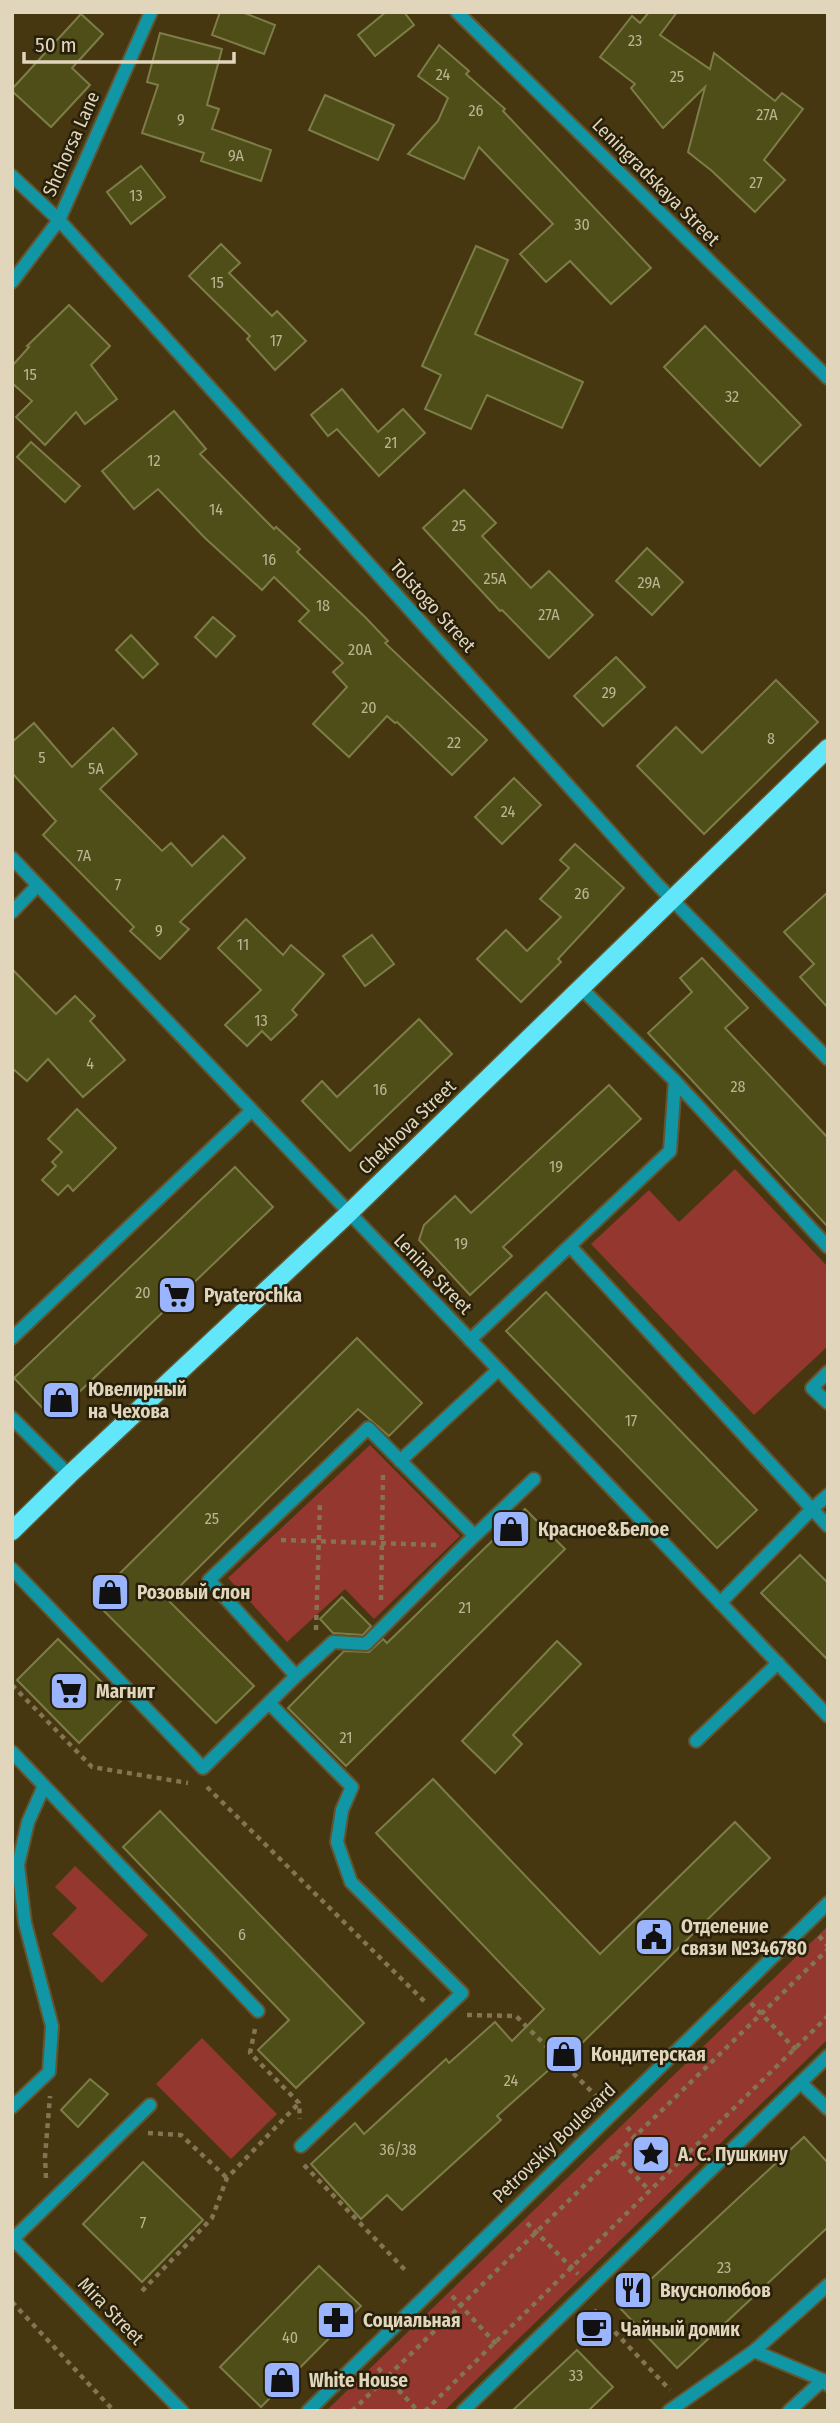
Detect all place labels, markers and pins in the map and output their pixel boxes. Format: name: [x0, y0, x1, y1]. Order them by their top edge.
supermarket icon: Pyaterochka: [156, 1274, 198, 1316]
place label: Pyaterochka: [204, 1284, 302, 1307]
place label: Ювелирный на Чехова: [88, 1378, 187, 1423]
shop icon: Ювелирный на Чехова: [40, 1379, 82, 1421]
shop icon: Красное&Белое: [490, 1508, 532, 1550]
place label: Красное&Белое: [538, 1518, 669, 1541]
shop icon: Розовый слон: [89, 1571, 131, 1613]
place label: Розовый слон: [137, 1581, 250, 1604]
supermarket icon: Магнит: [48, 1670, 90, 1712]
place label: Магнит: [96, 1680, 156, 1703]
place label: Отделение связи №346780: [681, 1915, 807, 1960]
public building icon: Отделение связи №346780: [633, 1916, 675, 1958]
shop icon: Кондитерская: [543, 2033, 585, 2075]
place label: Кондитерская: [591, 2043, 706, 2066]
place icon: А. С. Пушкину: [630, 2133, 672, 2175]
place label: А. С. Пушкину: [677, 2143, 789, 2166]
restaurant icon: Вкуснолюбов: [612, 2269, 654, 2311]
place label: Вкуснолюбов: [660, 2279, 771, 2302]
pharmacy icon: Социальная: [315, 2299, 357, 2341]
cafe icon: Чайный домик: [573, 2308, 615, 2350]
place label: Социальная: [363, 2309, 461, 2332]
place label: Чайный домик: [621, 2318, 740, 2341]
shop icon: White House: [261, 2359, 303, 2401]
place label: White House: [309, 2369, 408, 2392]

